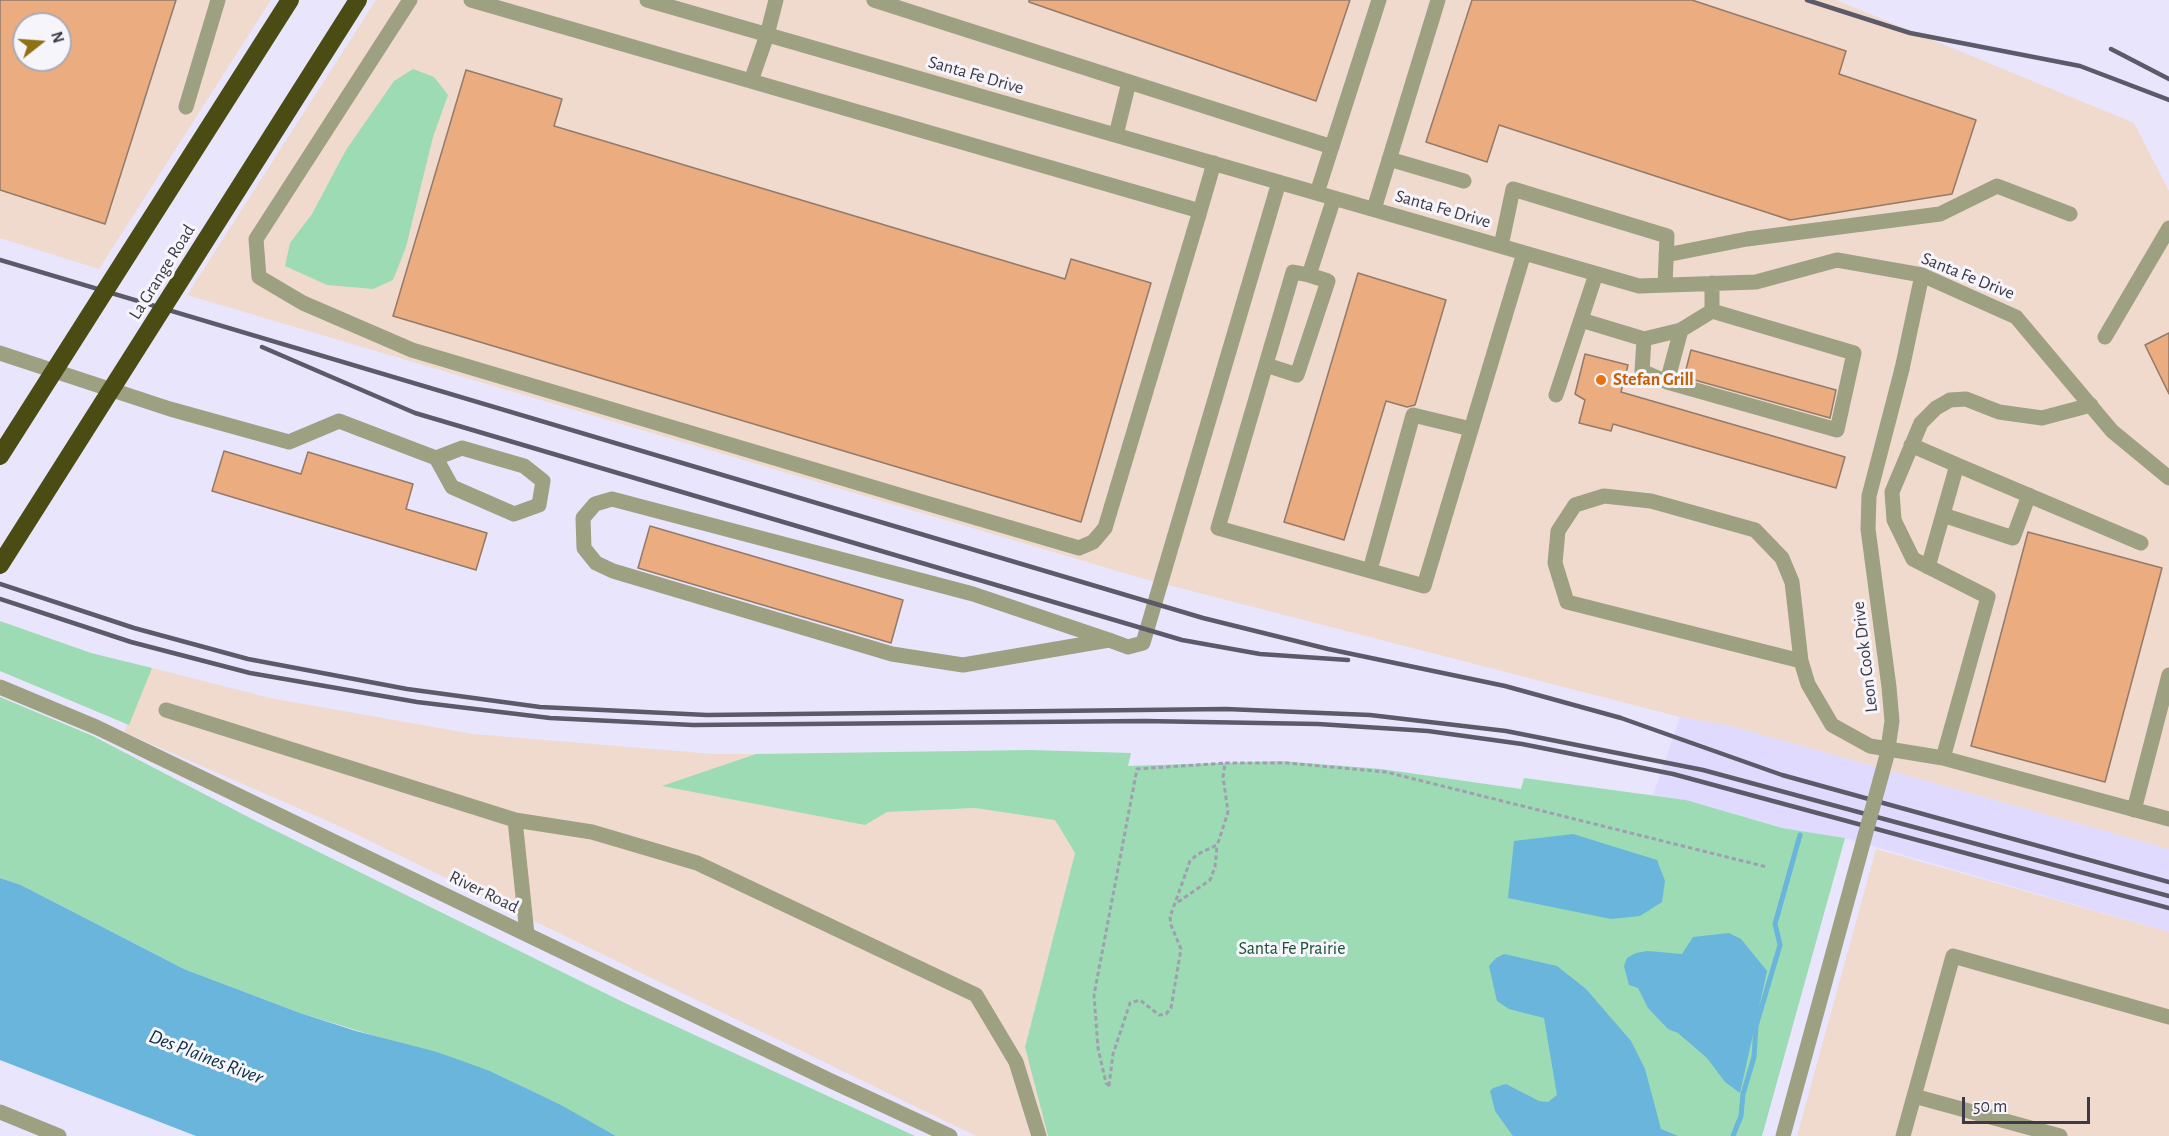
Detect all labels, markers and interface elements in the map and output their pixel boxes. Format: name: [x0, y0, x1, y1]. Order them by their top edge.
north arrow: [12, 12, 72, 72]
text: N: [48, 30, 67, 45]
street label: Santa Fe Drive: [926, 51, 1026, 99]
street label: Santa Fe Drive: [1393, 185, 1493, 233]
street label: La Grange Road: [124, 220, 200, 324]
street label: Santa Fe Drive: [1918, 248, 2018, 304]
place label: Stefan Grill: [1613, 369, 1694, 391]
marker: Stefan Grill: [1594, 373, 1608, 387]
street label: Leon Cook Drive: [1847, 600, 1883, 714]
street label: River Road: [446, 866, 522, 918]
park label: Santa Fe Prairie: [1239, 938, 1345, 960]
water label: Des Plaines River: [146, 1024, 266, 1090]
scale bar: [1965, 1085, 2092, 1123]
text: 50 m: [1973, 1098, 2007, 1116]

